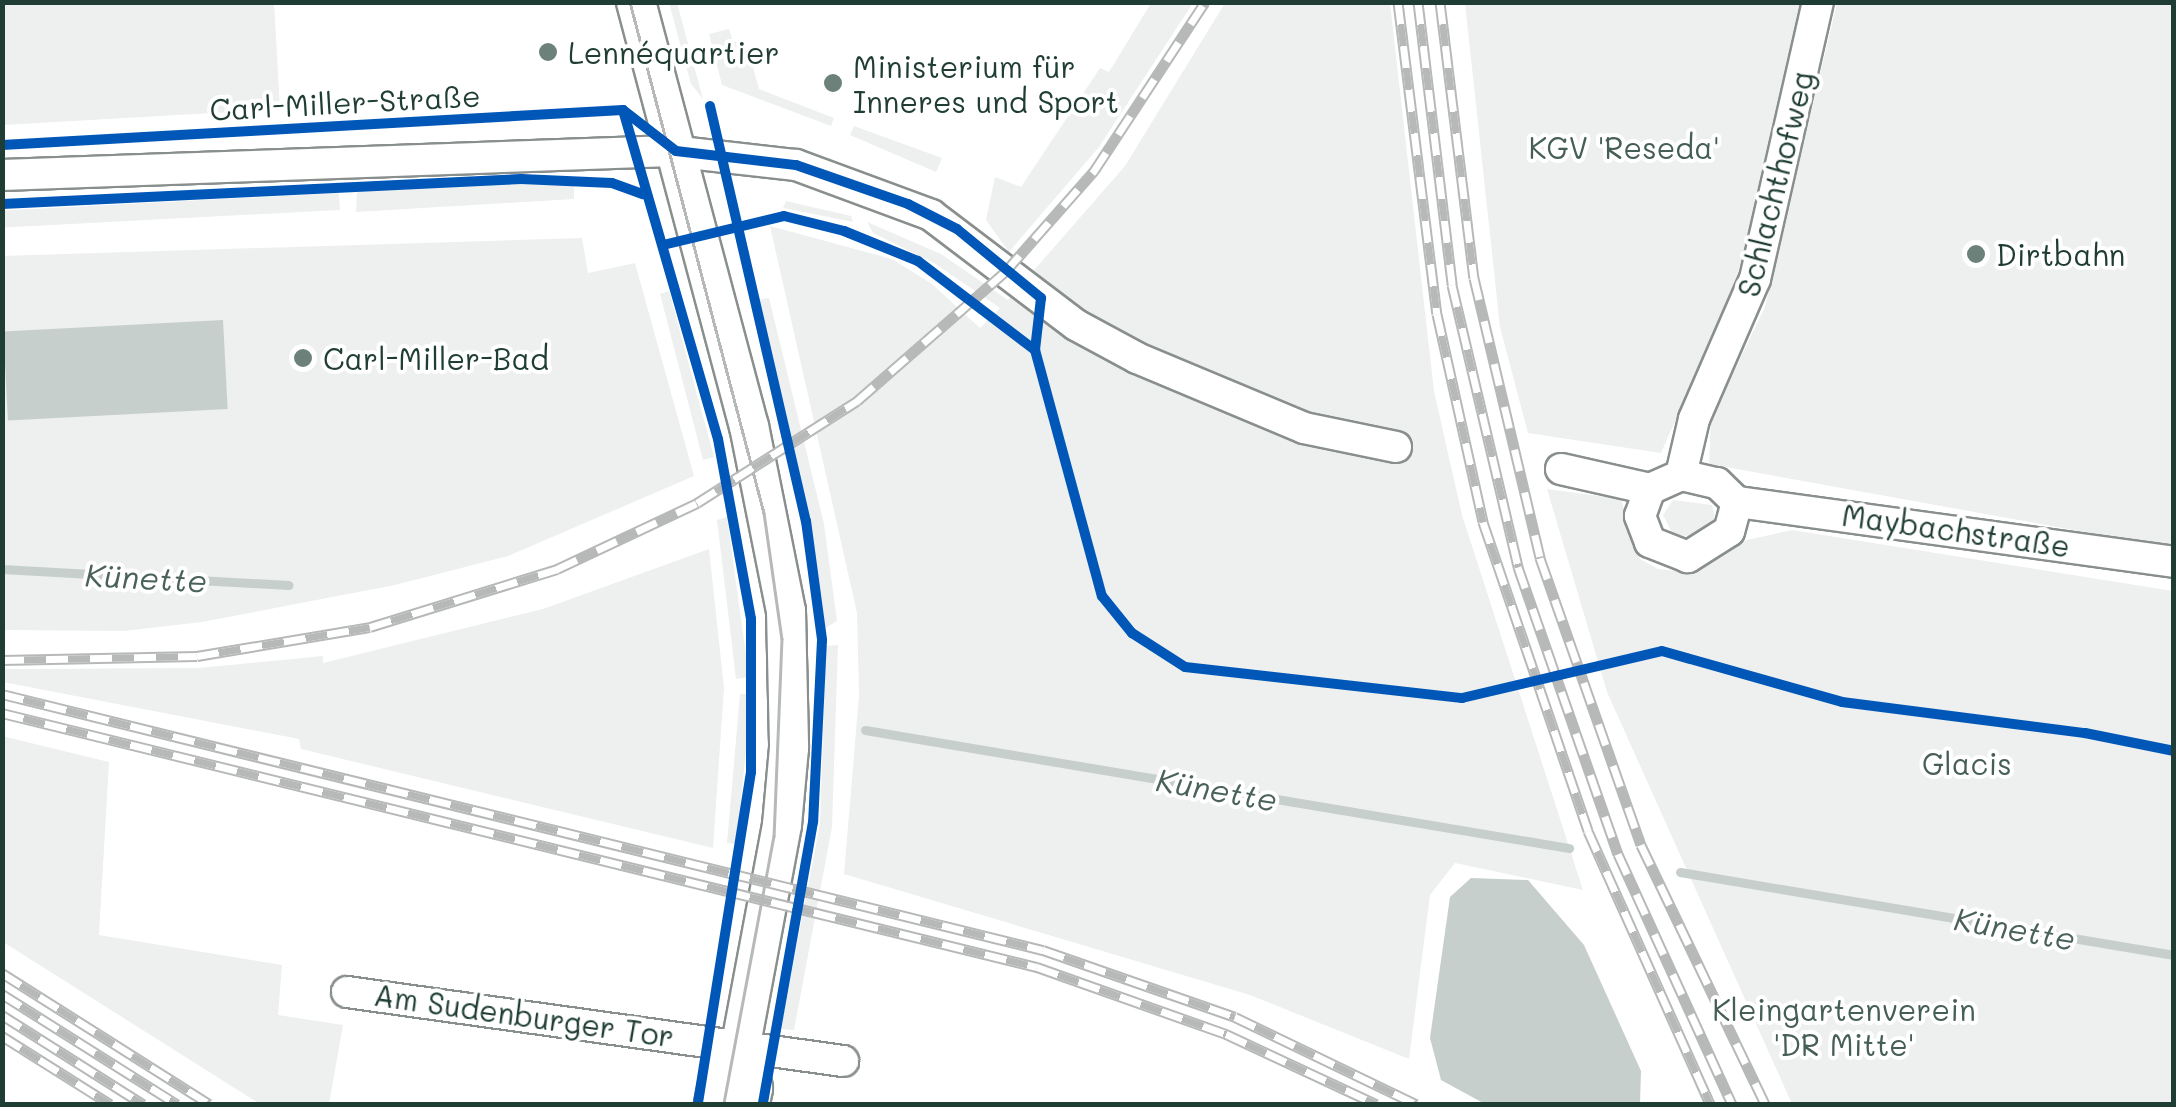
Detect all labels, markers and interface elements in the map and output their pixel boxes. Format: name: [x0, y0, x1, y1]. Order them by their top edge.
place label: Lennéquartier: [568, 34, 780, 70]
marker: Lennéquartier: [537, 41, 559, 63]
place label: Ministerium für Inneres und Sport: [853, 48, 1119, 118]
street label: Schlachthofweg: [1730, 68, 1820, 300]
marker: Ministerium für Inneres und Sport: [822, 72, 844, 94]
street label: Carl-Miller-Straße: [209, 77, 481, 127]
park label: KGV 'Reseda': [1528, 129, 1720, 165]
place label: Dirtbahn: [1996, 236, 2125, 272]
marker: Dirtbahn: [1965, 243, 1987, 265]
place label: Carl-Miller-Bad: [323, 340, 549, 376]
marker: Carl-Miller-Bad: [292, 347, 314, 369]
street label: Maybachstraße: [1840, 496, 2072, 564]
water label: Künette: [84, 555, 208, 599]
park label: Glacis: [1922, 745, 2012, 781]
water label: Künette: [1153, 759, 1281, 819]
water label: Künette: [1951, 898, 2079, 958]
street label: Am Sudenburger Tor: [372, 976, 676, 1054]
park label: Kleingartenverein 'DR Mitte': [1712, 991, 1976, 1062]

